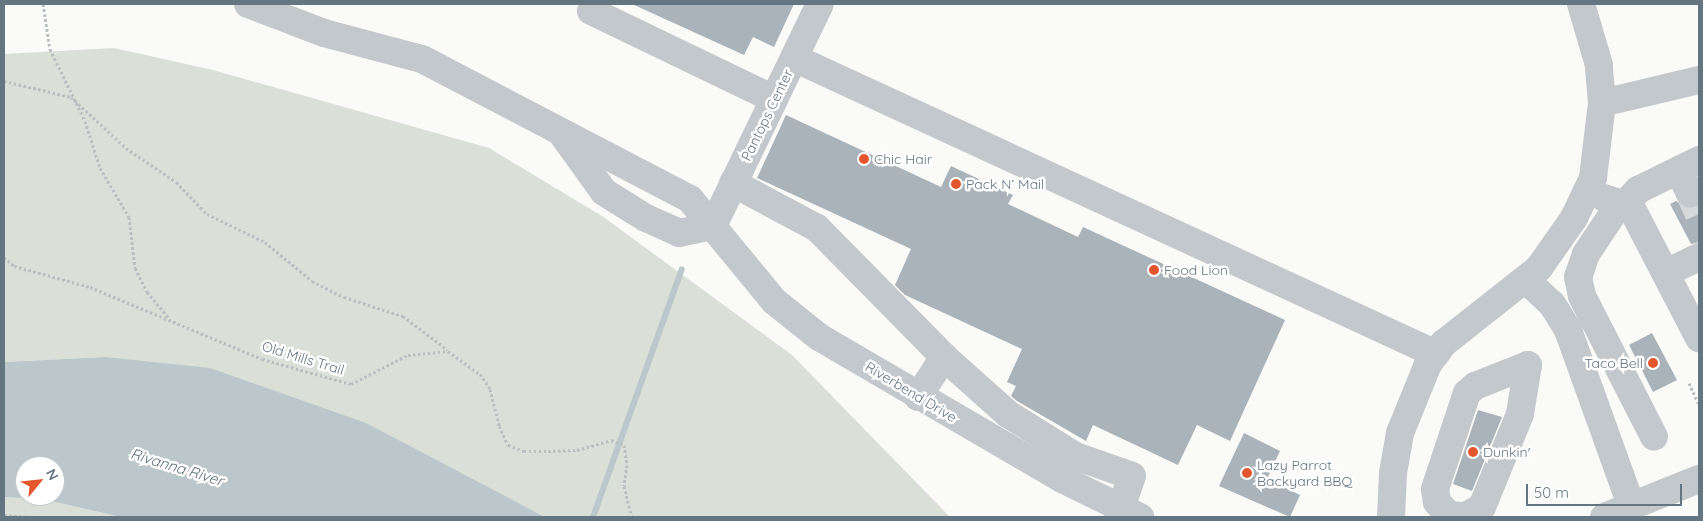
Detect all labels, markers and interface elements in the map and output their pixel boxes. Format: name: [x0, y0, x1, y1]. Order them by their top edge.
street label: Pantops Center: [738, 66, 796, 164]
place label: Chic Hair: [874, 151, 932, 167]
marker: Chic Hair: [858, 153, 870, 165]
place label: Pack N’ Mail: [966, 176, 1044, 192]
marker: Pack N’ Mail: [950, 178, 962, 190]
place label: Food Lion: [1164, 262, 1228, 278]
marker: Food Lion: [1148, 264, 1160, 276]
street label: Old Mills Trail: [260, 338, 346, 378]
place label: Taco Bell: [1584, 355, 1643, 371]
marker: Taco Bell: [1647, 357, 1659, 369]
street label: Riverbend Drive: [862, 358, 960, 426]
water label: Rivanna River: [128, 444, 226, 490]
place label: Dunkin': [1483, 444, 1530, 460]
marker: Dunkin': [1467, 446, 1479, 458]
north arrow: [15, 456, 65, 506]
place label: Lazy Parrot Backyard BBQ: [1257, 457, 1352, 490]
text: N: [42, 466, 63, 483]
marker: Lazy Parrot Backyard BBQ: [1241, 467, 1253, 479]
scale bar: [1528, 474, 1684, 506]
text: 50 m: [1534, 483, 1569, 502]

